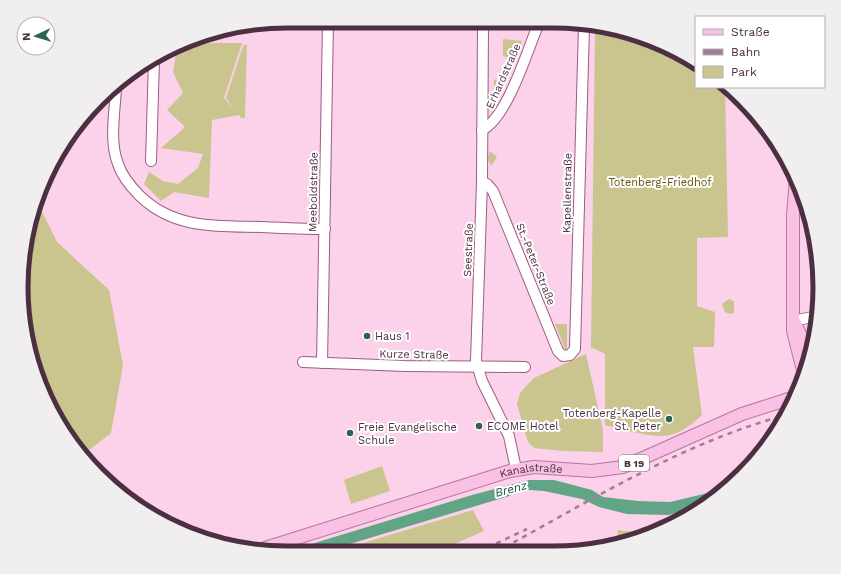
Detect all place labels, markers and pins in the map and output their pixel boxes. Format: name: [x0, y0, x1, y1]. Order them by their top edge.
place label: Haus 1: [375, 330, 410, 343]
marker: Haus 1: [362, 331, 372, 341]
place label: Totenberg-Kapelle St. Peter: [563, 407, 662, 433]
marker: Totenberg-Kapelle St. Peter: [664, 414, 674, 424]
place label: ECOME Hotel: [487, 420, 559, 433]
place label: Freie Evangelische Schule: [358, 421, 457, 447]
marker: ECOME Hotel: [474, 421, 484, 431]
marker: Freie Evangelische Schule: [345, 428, 355, 438]

